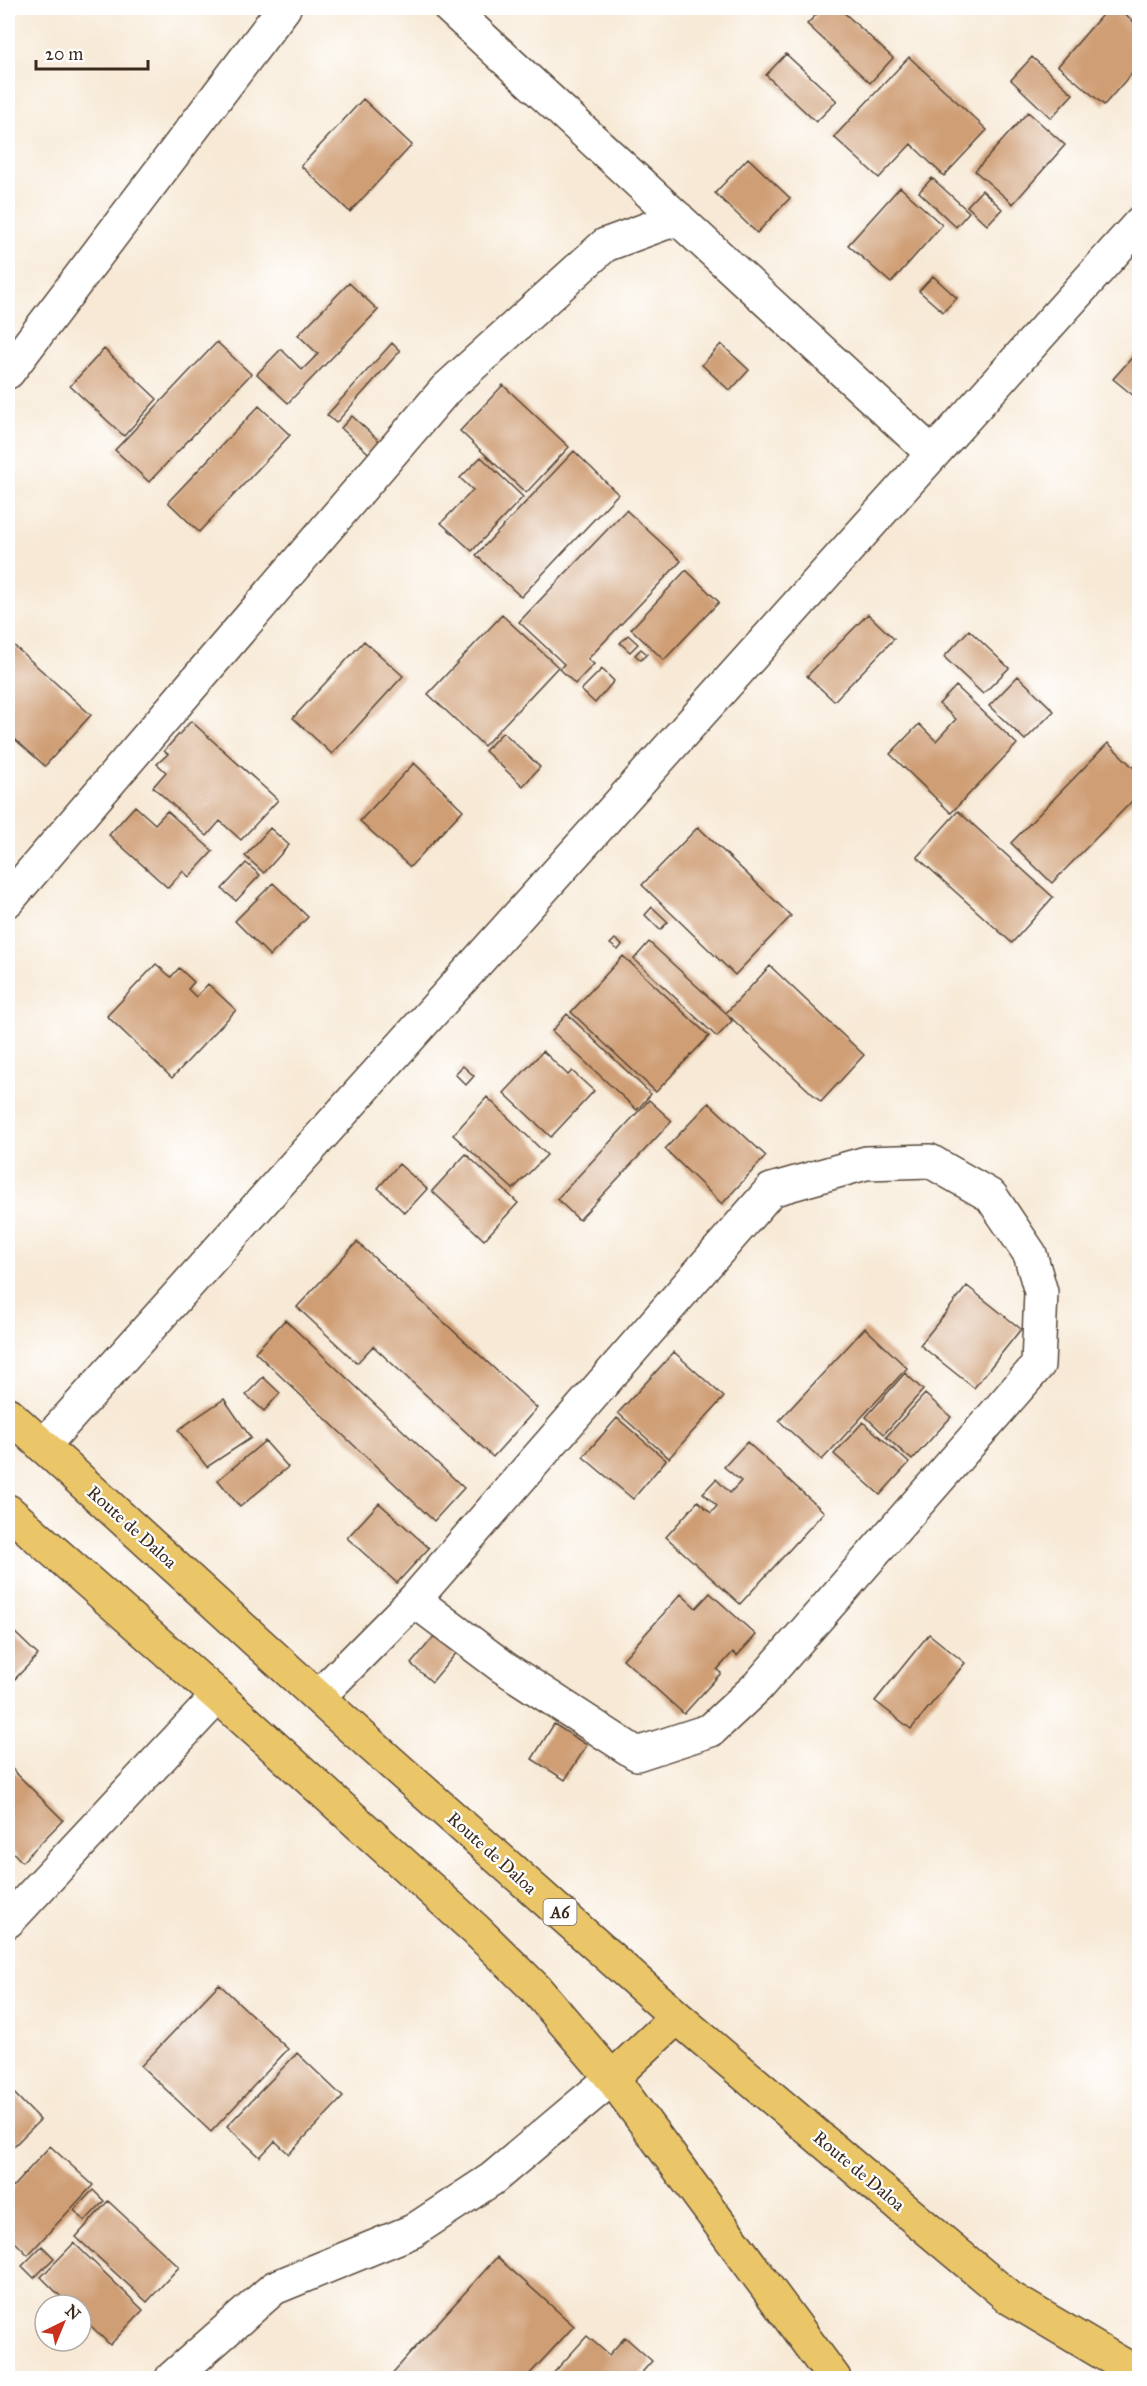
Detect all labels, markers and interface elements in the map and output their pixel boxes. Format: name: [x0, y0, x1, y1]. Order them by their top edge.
scale bar: [36, 33, 148, 71]
text: 20 m: [45, 43, 83, 65]
street label: Route de Daloa: [83, 1481, 182, 1573]
street label: Route de Daloa: [443, 1807, 542, 1899]
road number: A6: [544, 1899, 576, 1925]
street label: Route de Daloa: [809, 2126, 910, 2216]
north arrow: [33, 2293, 93, 2353]
text: N: [61, 2301, 85, 2324]

